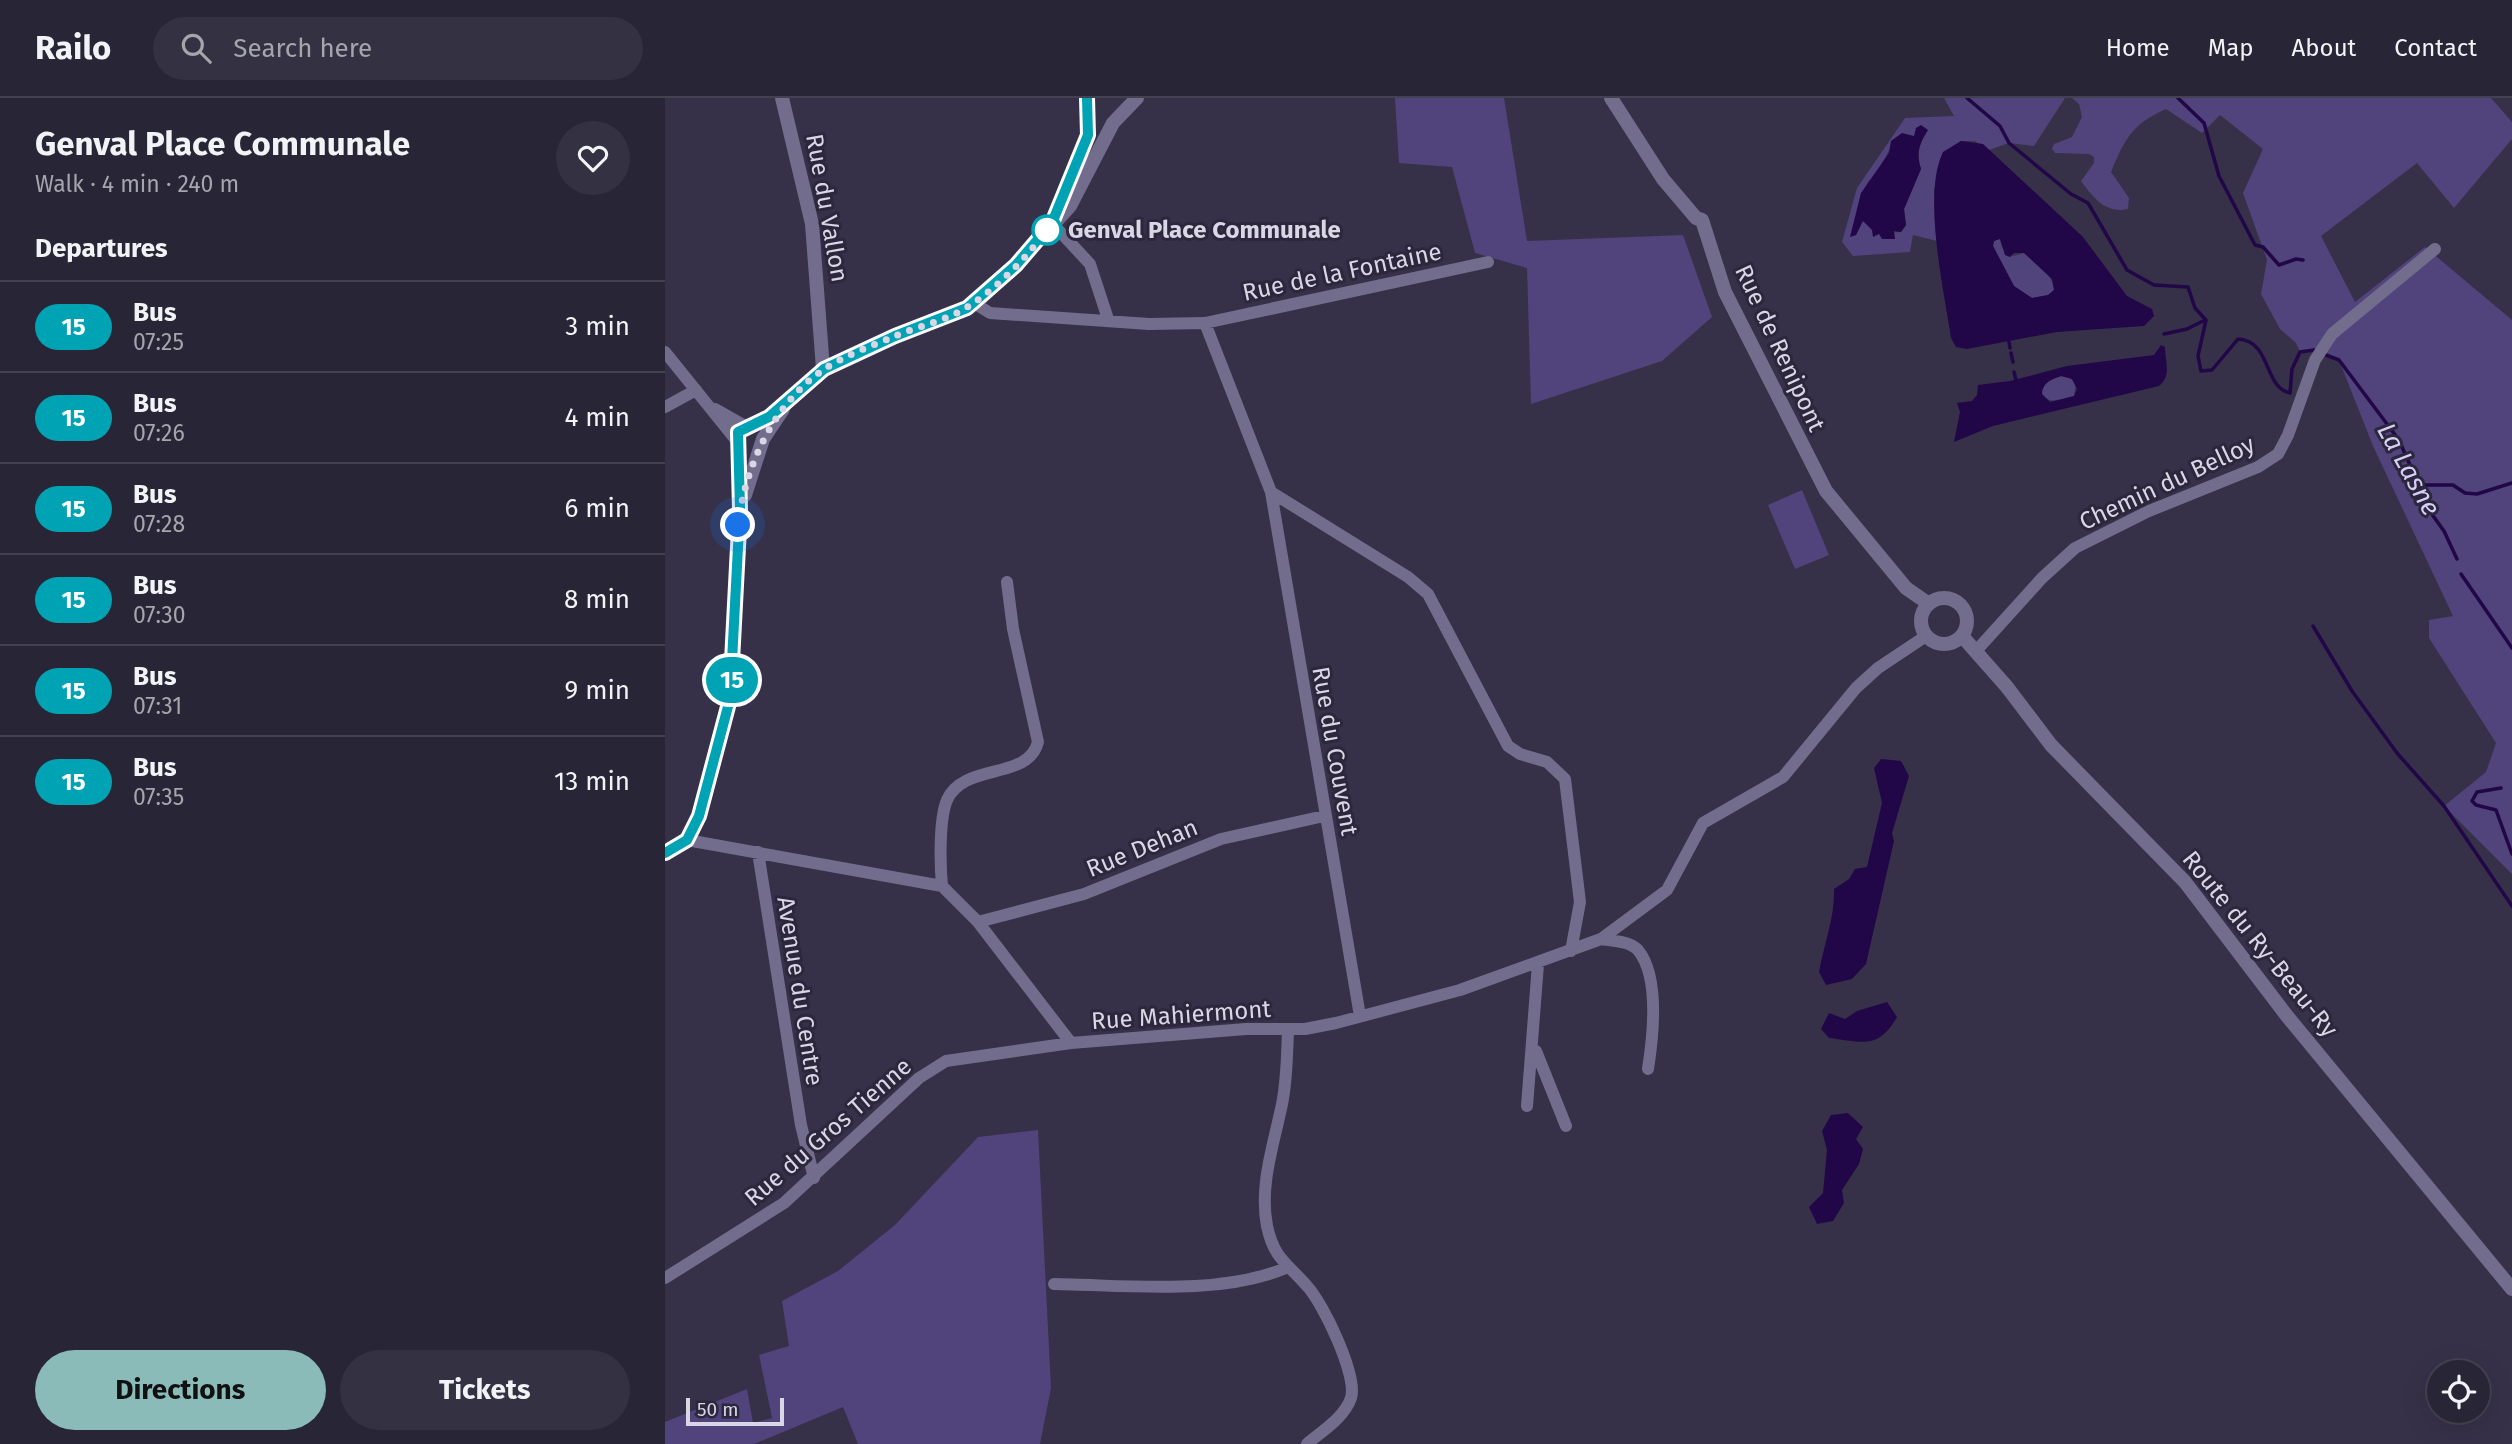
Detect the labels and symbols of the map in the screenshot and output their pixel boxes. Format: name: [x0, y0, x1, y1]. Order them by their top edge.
street label: Rue du Vallon: [800, 132, 854, 284]
marker: Genval Place Communale: [1032, 215, 1062, 245]
place label: Genval Place Communale: [1068, 216, 1341, 244]
street label: Rue de la Fontaine: [1240, 237, 1444, 307]
street label: Rue de Renipont: [1729, 260, 1831, 436]
water label: La Lasne: [2370, 418, 2447, 521]
street label: Chemin du Belloy: [2075, 430, 2259, 536]
your location: [720, 507, 755, 542]
line badge: 15: [701, 657, 763, 703]
street label: Rue du Couvent: [1306, 664, 1364, 838]
street label: Rue Dehan: [1082, 813, 1202, 883]
street label: Route du Ry-Beau-Ry: [2176, 846, 2344, 1043]
street label: Avenue du Centre: [771, 894, 829, 1088]
street label: Rue Mahiermont: [1090, 995, 1272, 1035]
street label: Rue du Gros Tienne: [739, 1052, 917, 1212]
scale bar: [686, 1395, 784, 1427]

